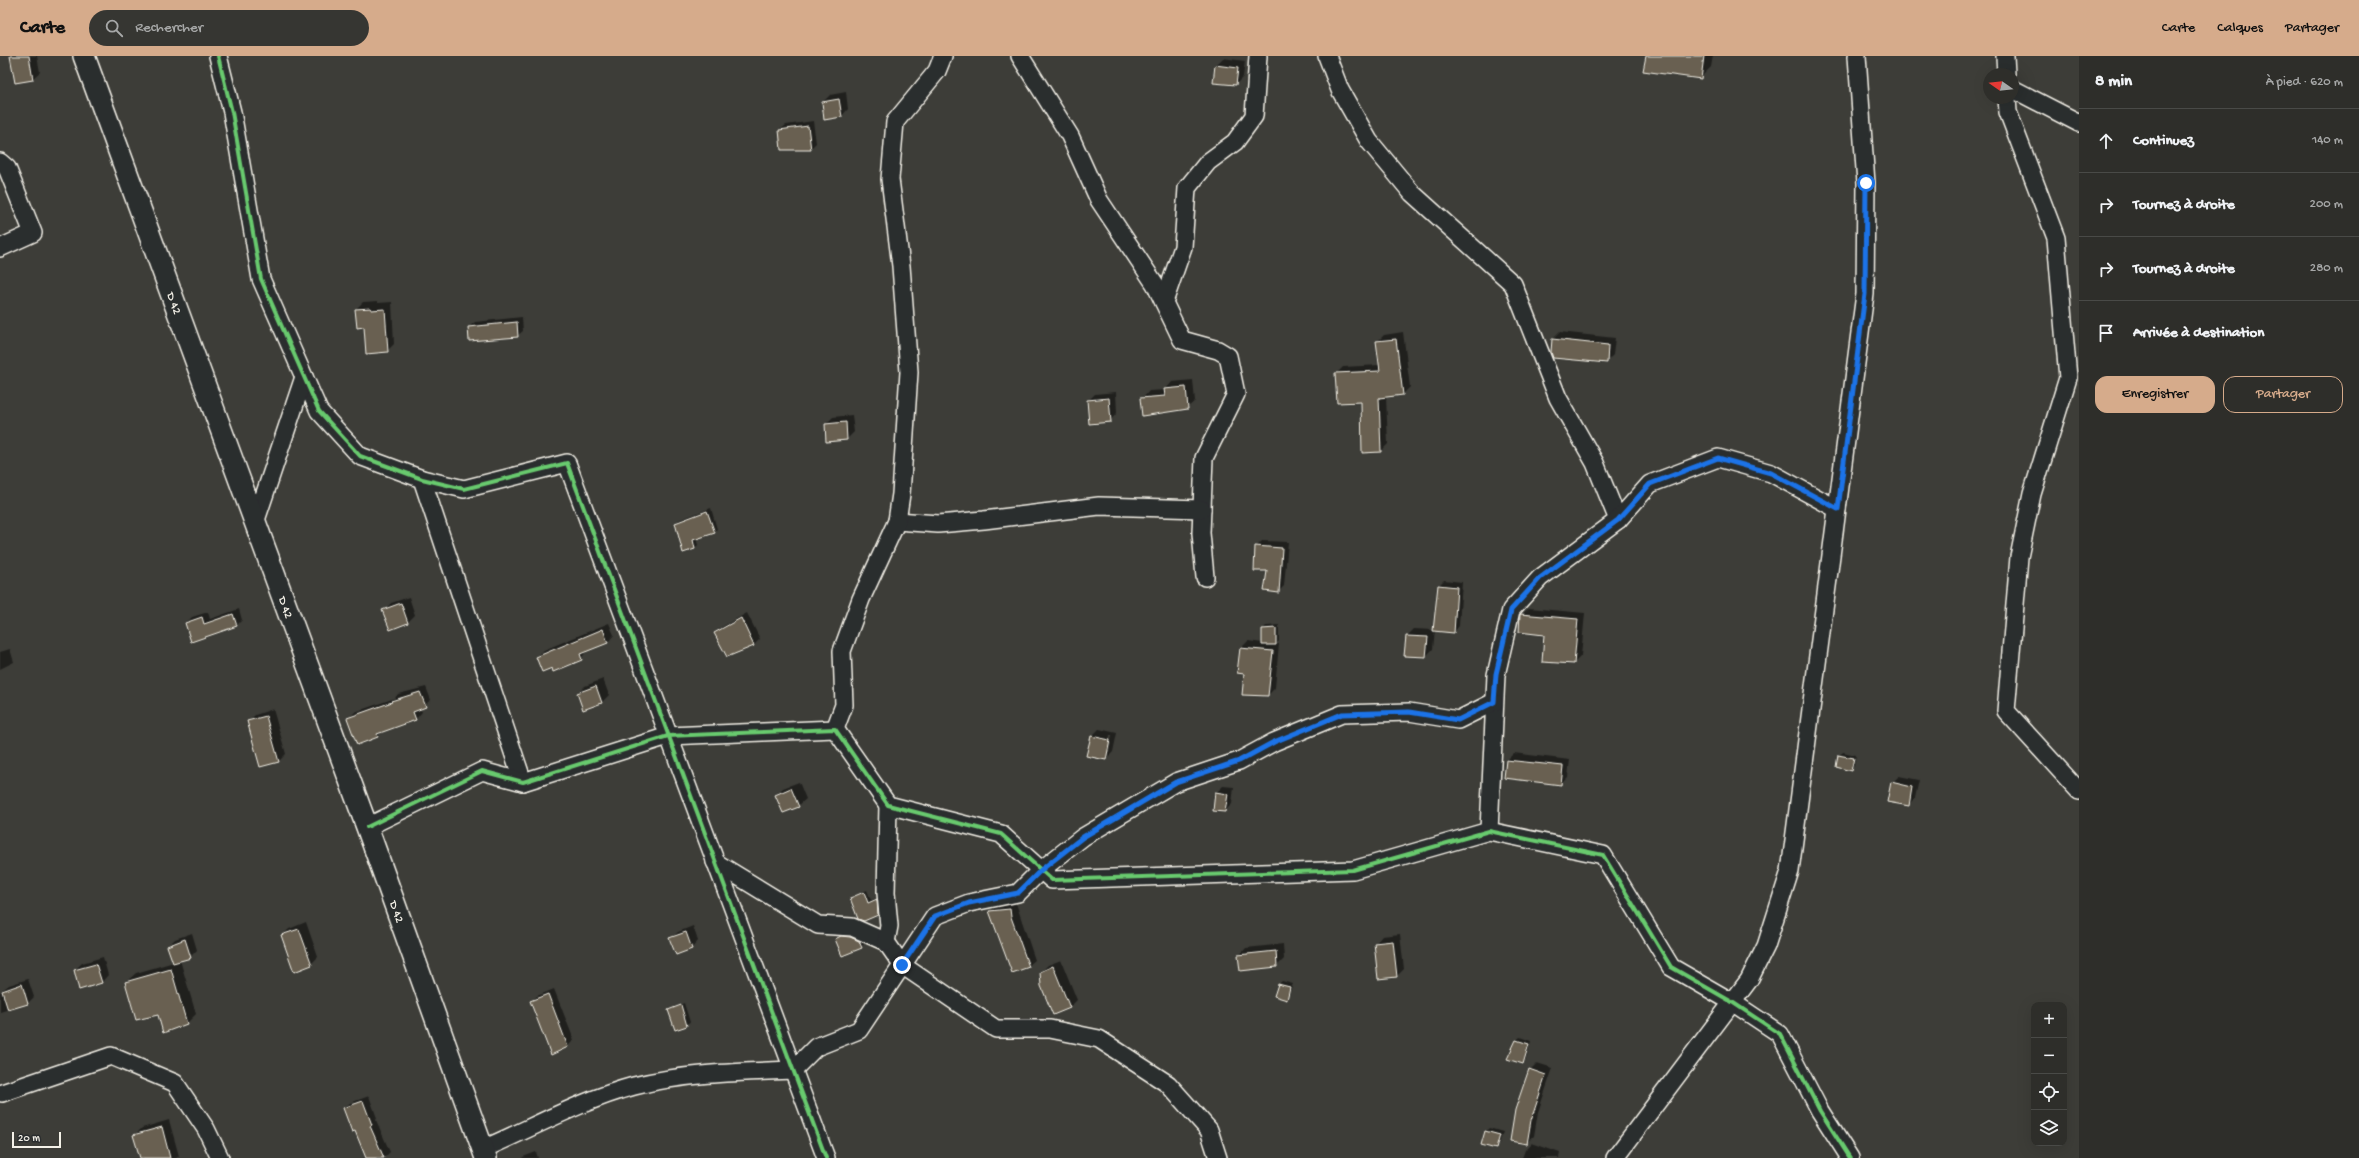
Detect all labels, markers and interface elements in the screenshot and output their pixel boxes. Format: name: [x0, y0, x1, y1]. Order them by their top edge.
search box: [89, 10, 369, 46]
text: Carte: [20, 17, 65, 40]
icon: search: [103, 17, 125, 39]
text: Rechercher: [135, 19, 203, 37]
text: Carte: [2162, 20, 2195, 37]
text: Calques: [2217, 20, 2263, 37]
text: Partager: [2285, 20, 2339, 37]
north arrow: [1983, 68, 2019, 104]
text: 8 min: [2095, 72, 2132, 92]
text: À pied · 620 m: [2266, 75, 2343, 90]
icon: ahead: [2095, 130, 2117, 152]
text: Continuez: [2133, 132, 2194, 150]
text: 140 m: [2312, 133, 2343, 148]
route start: [1857, 174, 1875, 192]
icon: right: [2095, 194, 2117, 216]
text: Tournez à droite: [2133, 196, 2235, 214]
text: 200 m: [2310, 197, 2343, 212]
icon: right: [2095, 258, 2117, 280]
text: Tournez à droite: [2133, 260, 2235, 278]
text: 280 m: [2310, 261, 2343, 276]
street label: D 42: [162, 290, 183, 317]
icon: arrive: [2095, 322, 2117, 344]
text: Arrivée à destination: [2133, 324, 2264, 342]
button: Enregistrer: [2095, 376, 2215, 413]
button: Partager: [2223, 376, 2343, 413]
street label: D 42: [274, 594, 295, 621]
street label: D 42: [385, 898, 406, 925]
route end: [893, 956, 911, 974]
map controls: [2031, 1002, 2067, 1146]
button: +: [2031, 1002, 2067, 1038]
button: −: [2031, 1038, 2067, 1074]
button: locate: [2031, 1074, 2067, 1110]
button: layers: [2031, 1110, 2067, 1146]
scale bar: [12, 1130, 61, 1149]
text: 20 m: [18, 1133, 40, 1145]

